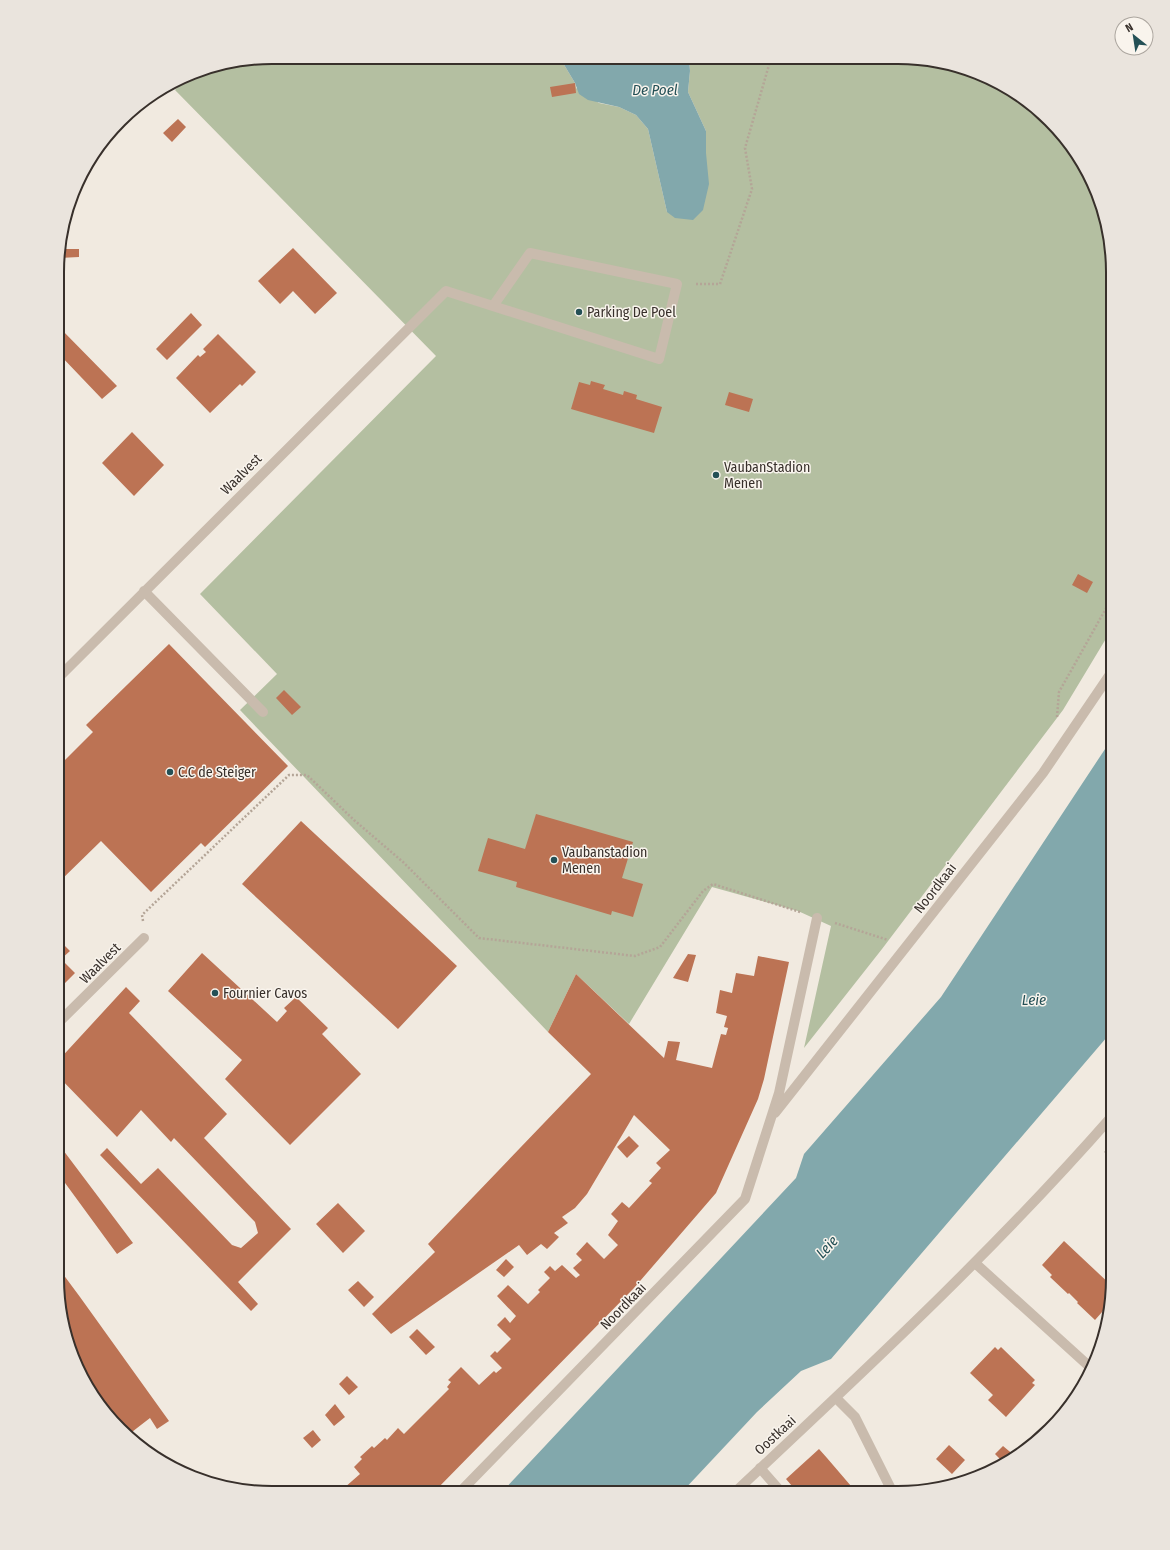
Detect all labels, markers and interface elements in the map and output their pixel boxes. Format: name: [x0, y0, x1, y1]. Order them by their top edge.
north arrow: [1114, 16, 1154, 56]
text: N: [1123, 20, 1135, 35]
water label: De Poel: [632, 81, 678, 99]
place label: Parking De Poel: [587, 304, 676, 321]
marker: Parking De Poel: [574, 307, 584, 317]
street label: Waalvest: [217, 450, 266, 498]
place label: VaubanStadion Menen: [724, 459, 810, 492]
marker: VaubanStadion Menen: [711, 470, 721, 480]
place label: C.C de Steiger: [178, 764, 256, 781]
marker: C.C de Steiger: [165, 767, 175, 777]
place label: Vaubanstadion Menen: [562, 844, 647, 877]
marker: Vaubanstadion Menen: [549, 855, 559, 865]
street label: Noordkaai: [911, 860, 960, 917]
street label: Waalvest: [76, 939, 125, 987]
place label: Fournier Cavos: [223, 985, 307, 1002]
marker: Fournier Cavos: [210, 988, 220, 998]
water label: Leie: [1022, 991, 1046, 1009]
water label: Leie: [812, 1232, 842, 1262]
street label: Noordkaai: [597, 1279, 650, 1333]
street label: Oostkaai: [751, 1412, 800, 1459]

